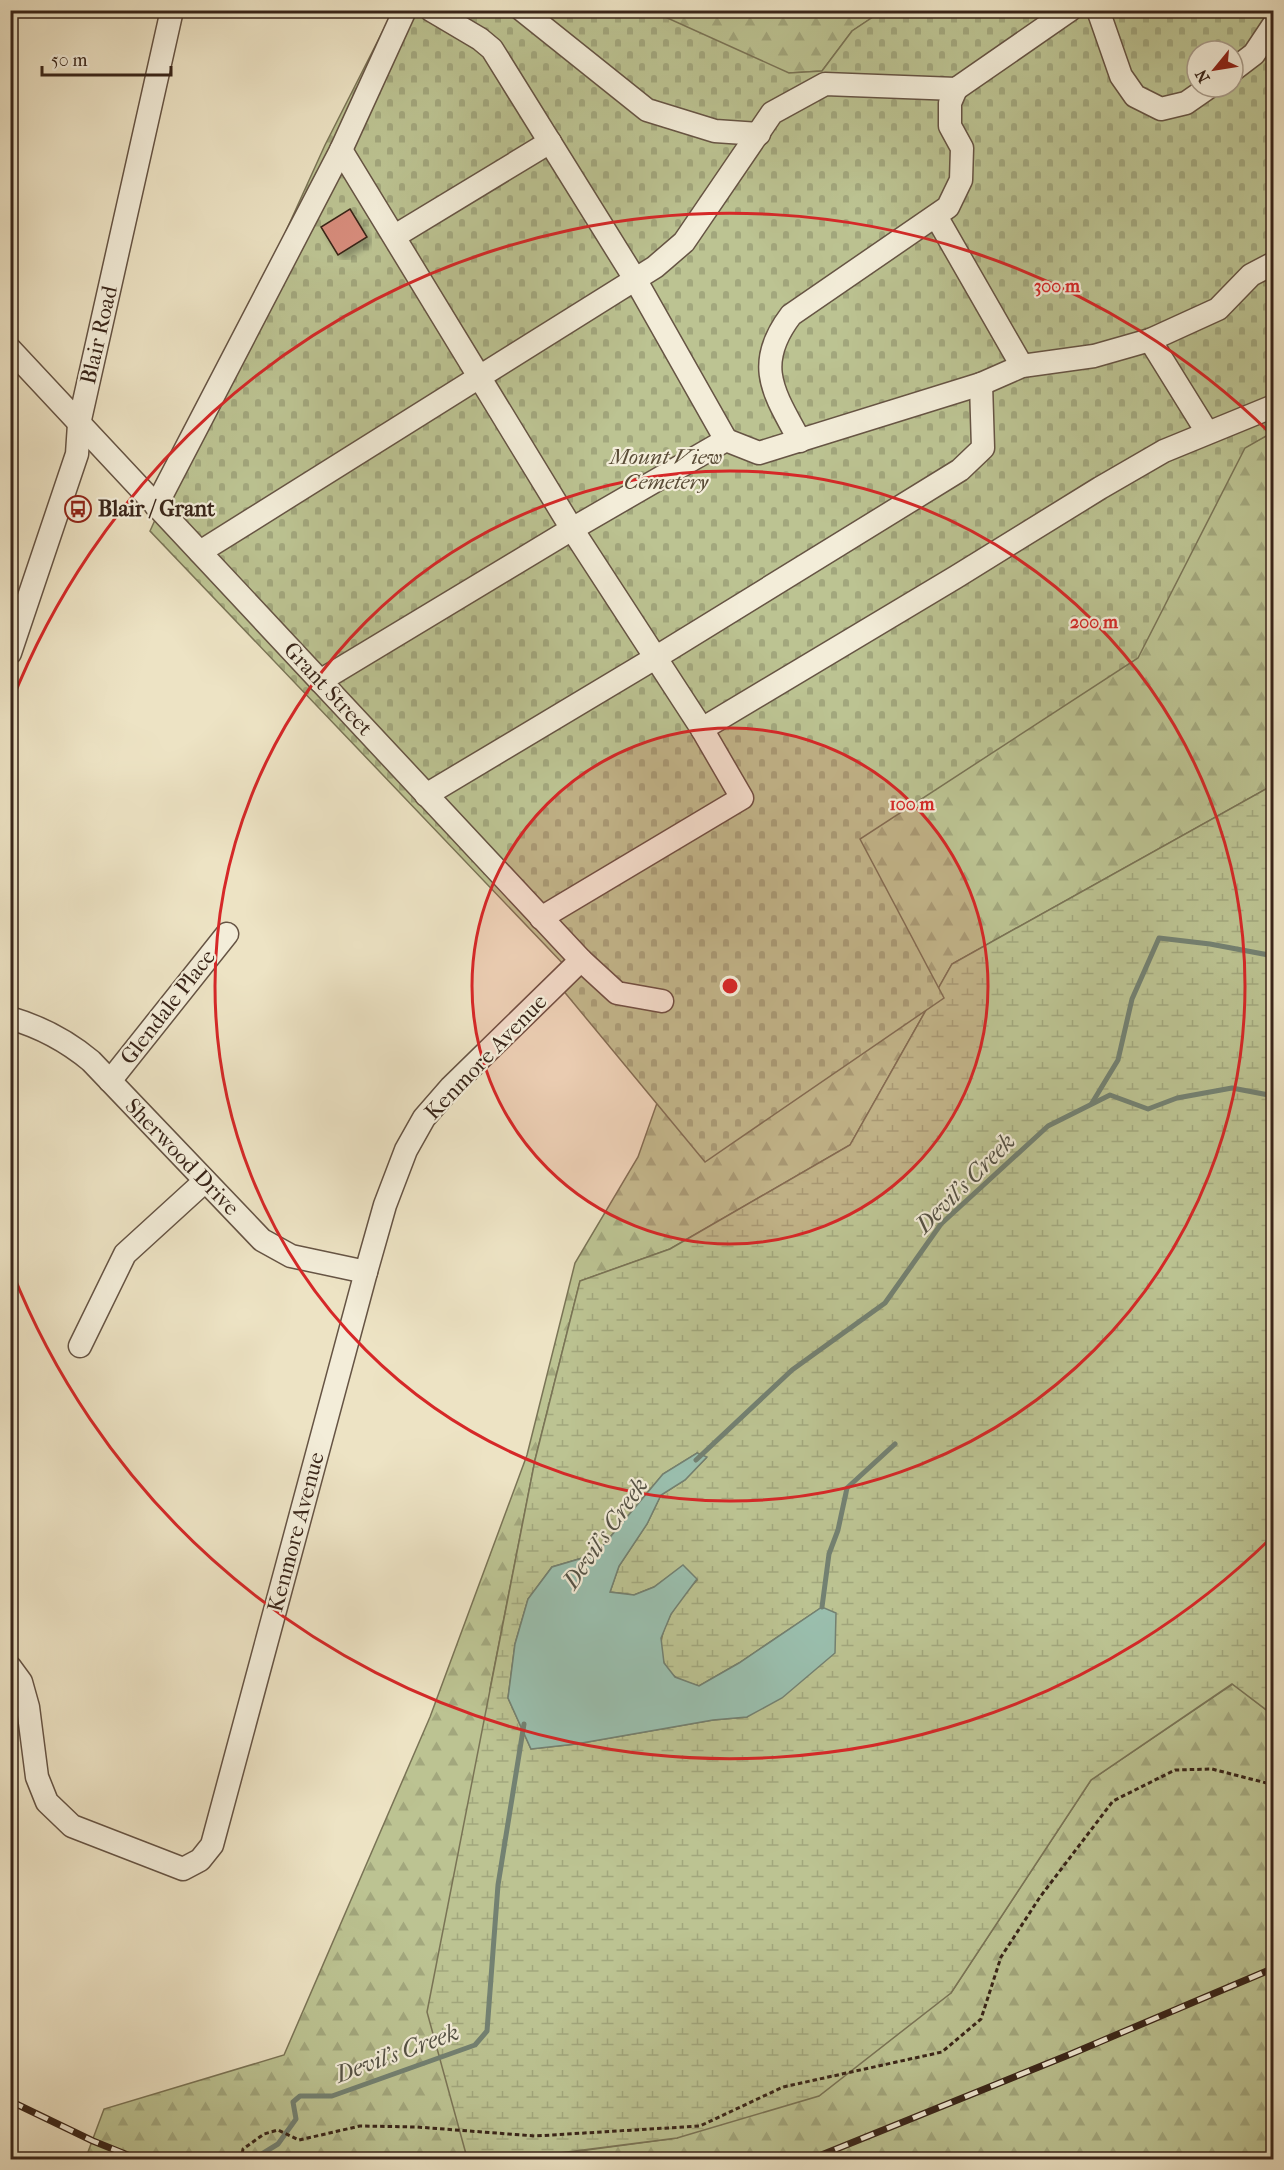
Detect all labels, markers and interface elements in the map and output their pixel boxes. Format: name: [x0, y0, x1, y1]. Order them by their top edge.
scale bar: [42, 39, 171, 77]
north arrow: [1185, 39, 1245, 99]
text: 50 m: [51, 50, 88, 71]
text: N: [1191, 65, 1214, 86]
text: 300 m: [1034, 276, 1081, 297]
street label: Blair Road: [75, 282, 123, 387]
park label: Mount View Cemetery: [608, 444, 723, 495]
bus stop icon: Blair / Grant: [63, 494, 93, 524]
place label: Blair / Grant: [98, 496, 216, 522]
text: 200 m: [1070, 612, 1119, 633]
street label: Grant Street: [278, 637, 378, 741]
text: 100 m: [889, 794, 936, 815]
street label: Glendale Place: [115, 944, 221, 1070]
centre of rings: [720, 976, 740, 996]
street label: Kenmore Avenue: [420, 989, 553, 1125]
street label: Sherwood Drive: [120, 1093, 244, 1221]
water label: Devil's Creek: [908, 1127, 1021, 1240]
street label: Kenmore Avenue: [262, 1449, 330, 1615]
water label: Devil's Creek: [555, 1472, 654, 1596]
water label: Devil's Creek: [330, 2018, 463, 2089]

